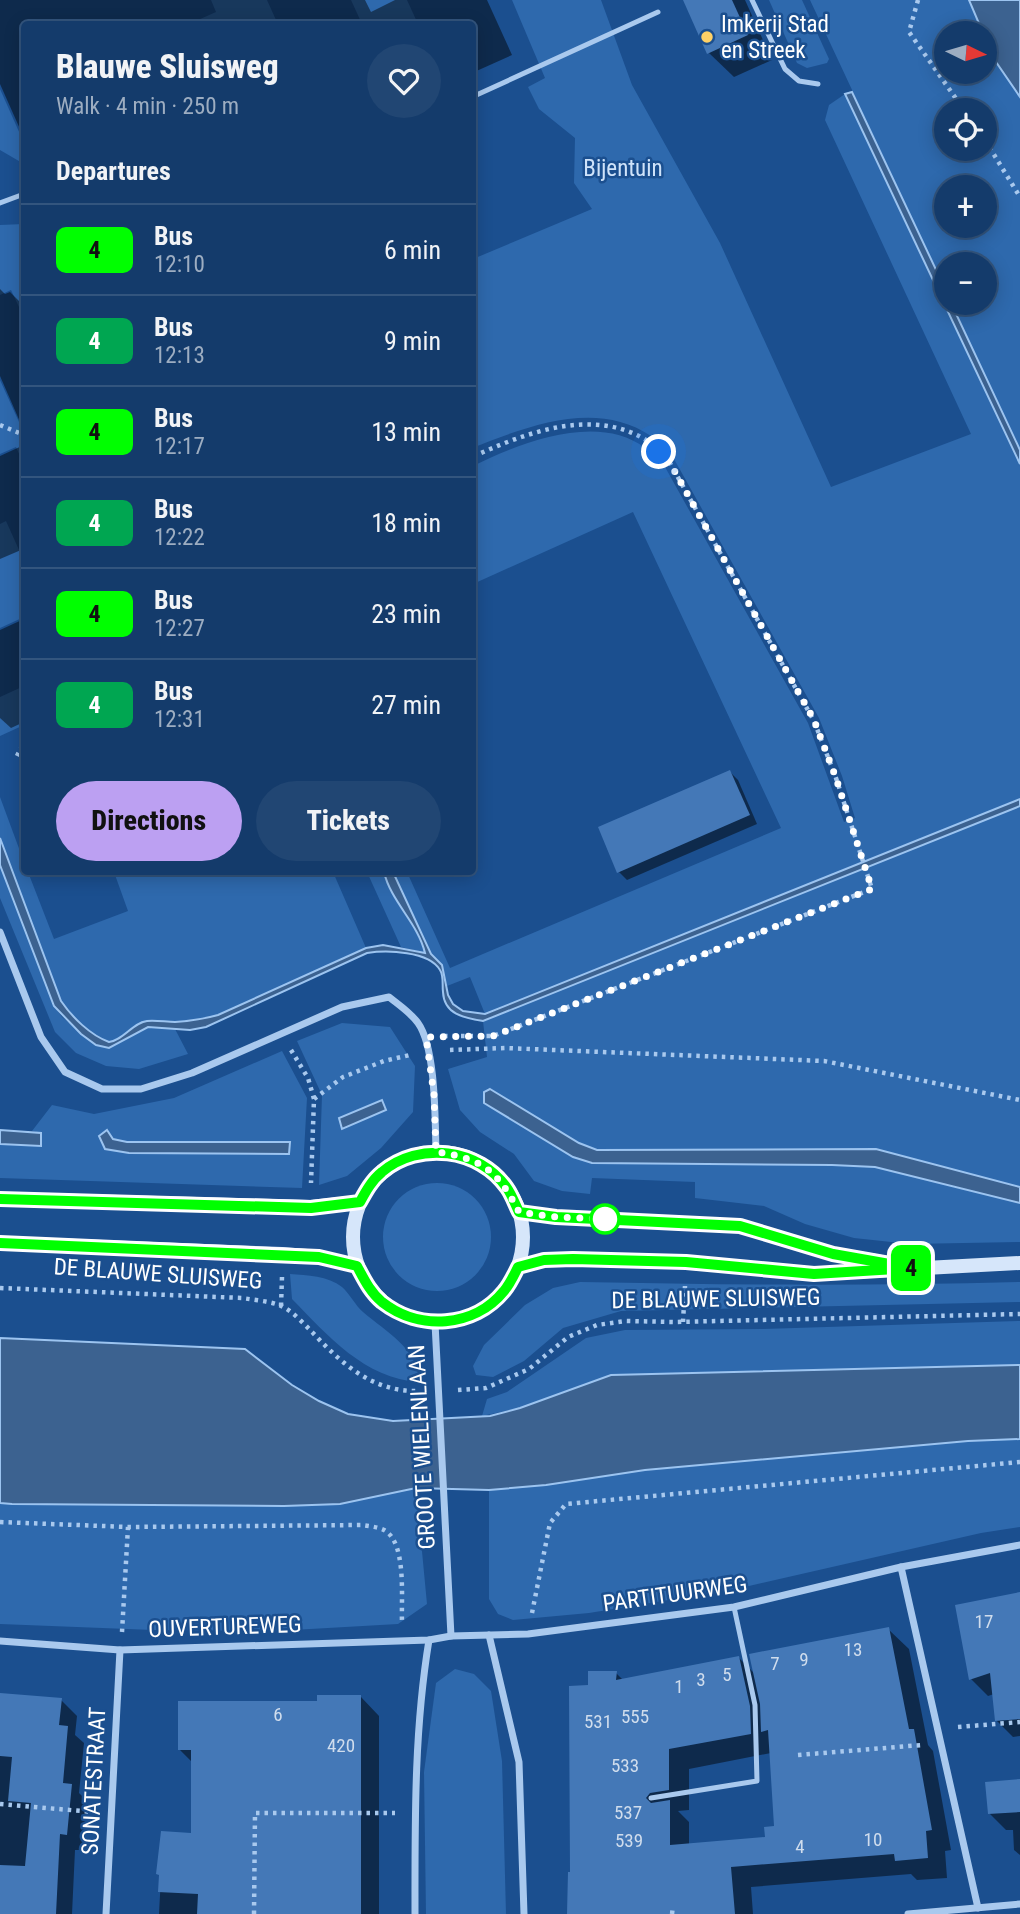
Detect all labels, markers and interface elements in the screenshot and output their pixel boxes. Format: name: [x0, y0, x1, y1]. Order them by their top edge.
place label: Imkerij Stad en Streek: [721, 11, 829, 64]
north arrow: [934, 21, 998, 84]
map controls: [934, 21, 997, 315]
marker: Imkerij Stad en Streek: [699, 29, 715, 45]
button: heart: [367, 44, 441, 118]
text: Blauwe Sluisweg: [56, 47, 279, 86]
text: Walk · 4 min · 250 m: [56, 93, 239, 120]
button: locate: [934, 98, 997, 161]
park label: Bijentuin: [583, 155, 663, 182]
text: Departures: [56, 156, 171, 186]
button: +: [934, 175, 997, 238]
text: Bus: [154, 221, 193, 251]
text: 6 min: [384, 235, 441, 265]
text: 4: [88, 236, 101, 264]
text: 12:10: [154, 251, 205, 278]
button: −: [934, 252, 997, 315]
text: Bus: [154, 312, 193, 342]
text: 9 min: [384, 326, 441, 356]
text: 4: [88, 327, 101, 355]
text: 12:13: [154, 342, 205, 369]
text: Bus: [154, 403, 193, 433]
text: 13 min: [371, 417, 441, 447]
text: 4: [88, 418, 101, 446]
text: 12:17: [154, 433, 205, 460]
your location: [641, 434, 676, 469]
text: Bus: [154, 494, 193, 524]
text: 18 min: [371, 508, 441, 538]
text: 4: [88, 509, 101, 537]
text: 12:22: [154, 524, 205, 551]
text: Bus: [154, 585, 193, 615]
text: 23 min: [371, 599, 441, 629]
text: 4: [88, 600, 101, 628]
text: 12:27: [154, 615, 205, 642]
text: Bus: [154, 676, 193, 706]
text: 27 min: [371, 690, 441, 720]
text: 4: [88, 691, 101, 719]
text: 12:31: [154, 706, 205, 733]
button: Directions: [56, 781, 242, 861]
button: Tickets: [256, 781, 441, 861]
unlabelled marker: [590, 1204, 620, 1234]
line badge: 4: [888, 1245, 934, 1291]
street label: DE BLAUWE SLUISWEG: [53, 1253, 263, 1295]
text: 4: [905, 1254, 917, 1282]
street label: DE BLAUWE SLUISWEG: [611, 1284, 821, 1314]
street label: GROOTE WIELENLAAN: [403, 1344, 441, 1550]
street label: PARTITUURWEG: [601, 1570, 749, 1618]
house number: 17: [975, 1610, 993, 1633]
street label: OUVERTUREWEG: [148, 1611, 302, 1643]
house number: 13: [844, 1638, 862, 1661]
house number: 9: [799, 1648, 809, 1671]
house number: 7: [770, 1652, 780, 1675]
house number: 5: [722, 1663, 732, 1686]
house number: 3: [696, 1668, 706, 1691]
house number: 1: [674, 1675, 684, 1698]
house number: 6: [273, 1703, 283, 1726]
house number: 555: [621, 1705, 649, 1728]
street label: SONATESTRAAT: [77, 1706, 111, 1856]
house number: 531: [584, 1710, 612, 1733]
house number: 420: [327, 1734, 355, 1757]
house number: 533: [611, 1754, 639, 1777]
house number: 537: [614, 1801, 642, 1824]
house number: 10: [864, 1828, 882, 1851]
house number: 539: [615, 1829, 643, 1852]
house number: 4: [795, 1835, 805, 1858]

